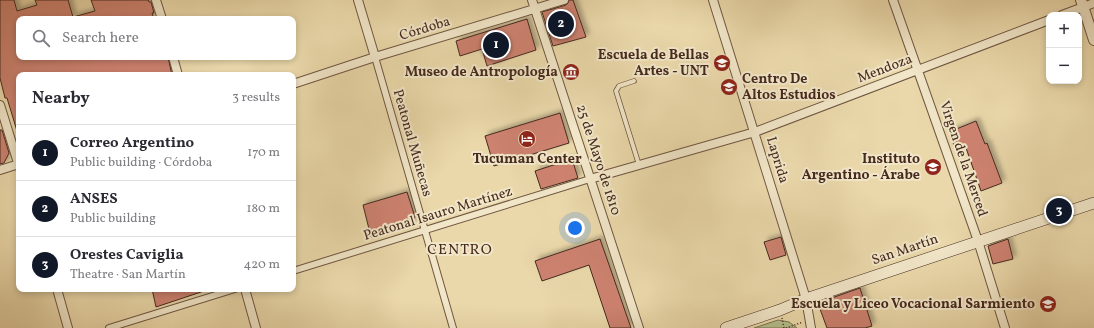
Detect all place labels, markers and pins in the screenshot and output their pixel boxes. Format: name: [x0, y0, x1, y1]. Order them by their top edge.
pin: 2: [548, 9, 574, 39]
pin: 1: [483, 30, 509, 60]
place label: Escuela de Bellas Artes - UNT: [598, 46, 709, 81]
school or university icon: Escuela de Bellas Artes - UNT: [712, 53, 732, 73]
museum icon: Museo de Antropología: [561, 62, 581, 82]
place label: Museo de Antropología: [405, 63, 558, 82]
place label: Centro De Altos Estudios: [742, 70, 836, 105]
school or university icon: Centro De Altos Estudios: [719, 77, 739, 97]
hotel icon: Tucuman Center: [517, 129, 537, 149]
place label: Tucuman Center: [472, 150, 582, 169]
place label: Instituto Argentino - Árabe: [802, 150, 920, 185]
school or university icon: Instituto Argentino - Árabe: [923, 157, 943, 177]
pin: 3: [1046, 196, 1072, 226]
school or university icon: Escuela y Liceo Vocacional Sarmiento: [1038, 294, 1058, 314]
place label: Escuela y Liceo Vocacional Sarmiento: [791, 295, 1035, 314]

